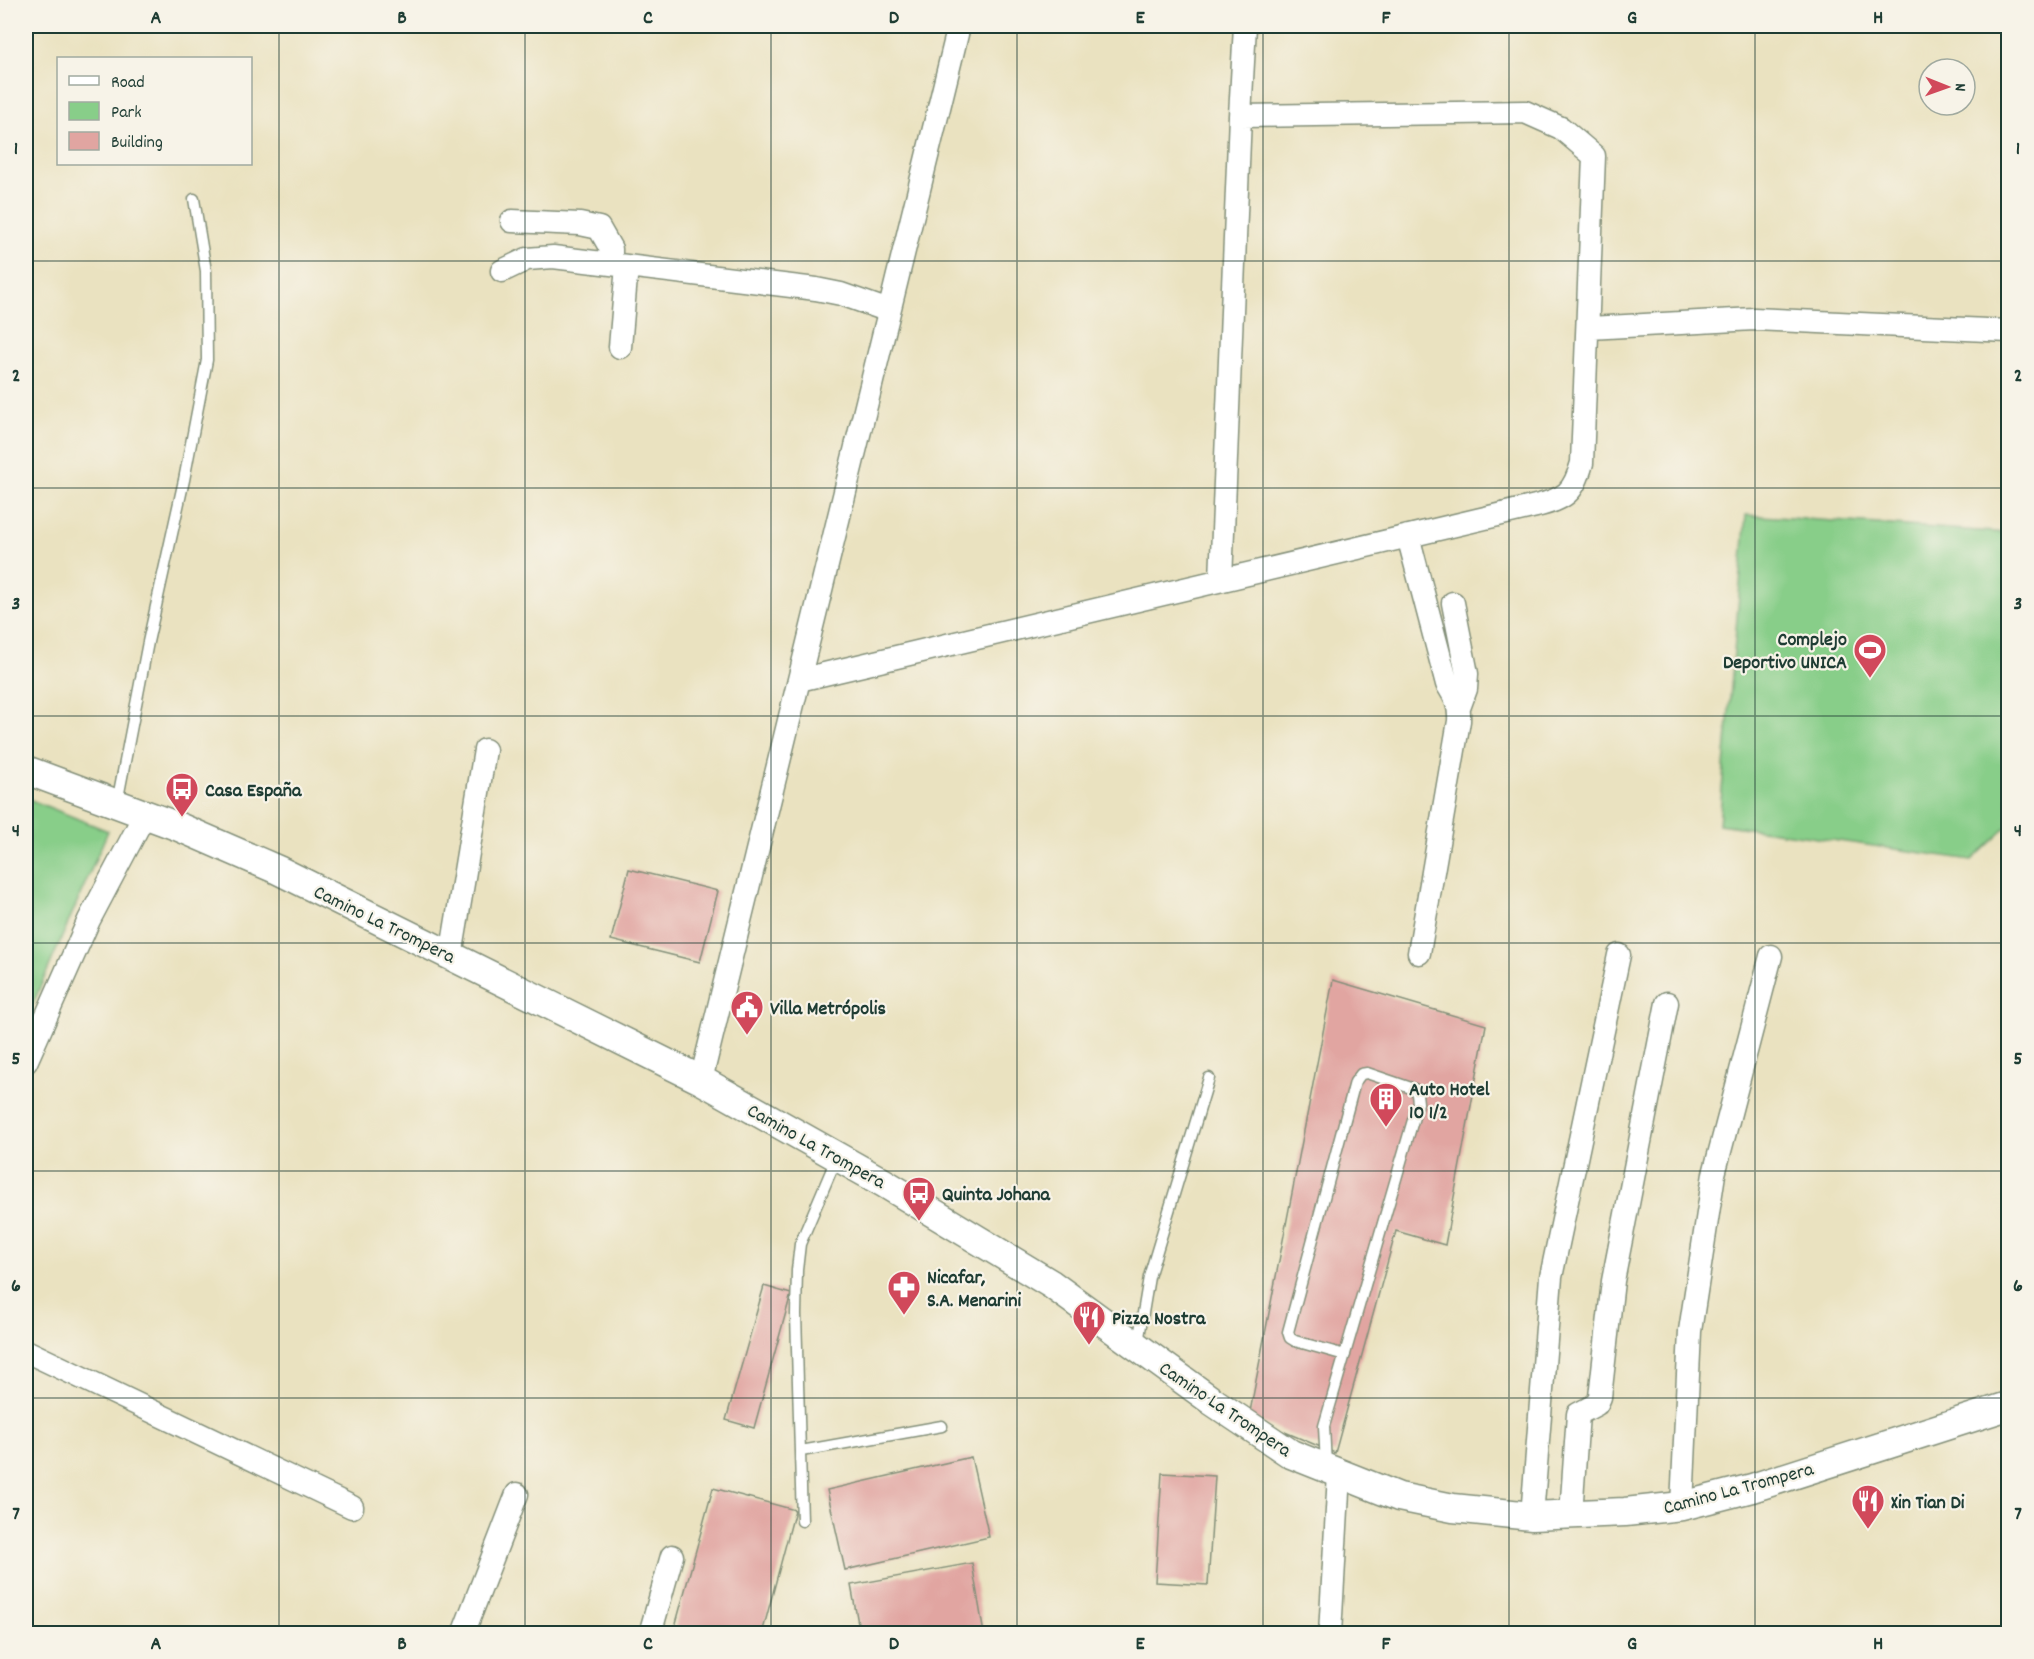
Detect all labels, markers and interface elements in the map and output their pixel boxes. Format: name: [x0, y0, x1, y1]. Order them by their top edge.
text: A: [151, 5, 162, 33]
text: B: [397, 5, 407, 33]
text: C: [643, 5, 653, 33]
text: D: [889, 5, 900, 33]
text: E: [1135, 5, 1145, 33]
text: F: [1382, 5, 1392, 33]
text: G: [1627, 5, 1637, 33]
text: H: [1873, 5, 1883, 33]
legend: [57, 57, 252, 165]
north arrow: [1917, 57, 1977, 117]
text: Road: [111, 71, 145, 96]
text: N: [1948, 83, 1971, 91]
text: Park: [111, 101, 142, 126]
text: Building: [111, 131, 163, 156]
text: 1: [14, 136, 18, 164]
text: 1: [2016, 136, 2020, 164]
text: 2: [12, 363, 20, 391]
text: 2: [2014, 363, 2022, 391]
text: 3: [12, 591, 20, 619]
text: 3: [2014, 591, 2022, 619]
place label: Complejo Deportivo UNICA: [1723, 627, 1847, 678]
sports icon: Complejo Deportivo UNICA: [1852, 632, 1888, 679]
bus stop icon: Casa España: [164, 771, 200, 818]
place label: Casa España: [205, 778, 302, 806]
text: 4: [12, 818, 20, 846]
text: 4: [2014, 818, 2022, 846]
street label: Camino La Trompera: [308, 879, 460, 972]
public building icon: Villa Metrópolis: [729, 989, 765, 1036]
place label: Villa Metrópolis: [770, 996, 886, 1024]
text: 5: [11, 1046, 21, 1074]
text: 5: [2013, 1046, 2023, 1074]
place label: Auto Hotel 10 1/2: [1409, 1077, 1490, 1128]
building icon: Auto Hotel 10 1/2: [1368, 1081, 1404, 1128]
street label: Camino La Trompera: [741, 1098, 890, 1198]
bus stop icon: Quinta Johana: [901, 1175, 937, 1222]
place label: Quinta Johana: [942, 1182, 1050, 1210]
place label: Nicafar, S.A. Menarini: [927, 1265, 1021, 1316]
pharmacy icon: Nicafar, S.A. Menarini: [886, 1269, 922, 1316]
text: 6: [11, 1273, 21, 1301]
text: 6: [2013, 1273, 2023, 1301]
restaurant icon: Pizza Nostra: [1071, 1299, 1107, 1346]
place label: Pizza Nostra: [1112, 1306, 1206, 1334]
street label: Camino La Trompera: [1152, 1356, 1297, 1466]
street label: Camino La Trompera: [1661, 1456, 1818, 1523]
restaurant icon: Xin Tian Di: [1850, 1483, 1886, 1530]
place label: Xin Tian Di: [1891, 1490, 1965, 1518]
text: 7: [12, 1501, 20, 1529]
text: 7: [2014, 1501, 2022, 1529]
text: A: [151, 1631, 162, 1659]
text: B: [397, 1631, 407, 1659]
text: C: [643, 1631, 653, 1659]
text: D: [889, 1631, 900, 1659]
text: E: [1135, 1631, 1145, 1659]
text: F: [1382, 1631, 1392, 1659]
text: G: [1627, 1631, 1637, 1659]
text: H: [1873, 1631, 1883, 1659]

